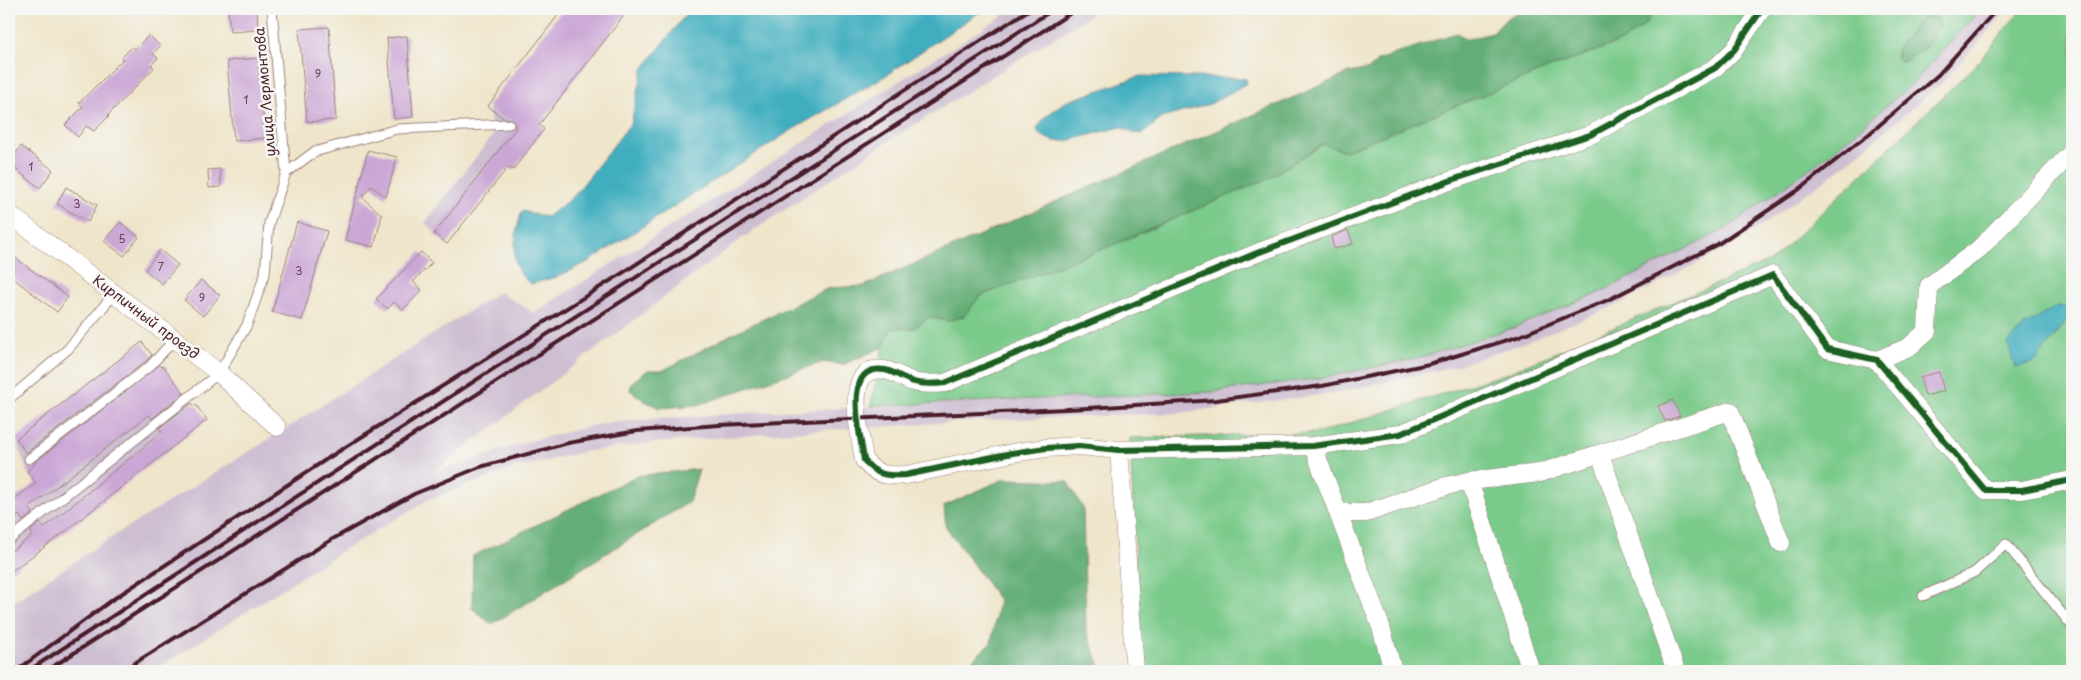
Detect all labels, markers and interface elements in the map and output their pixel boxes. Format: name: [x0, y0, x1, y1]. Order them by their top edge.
street label: улица Лермонтова: [248, 26, 281, 158]
house number: 9: [315, 65, 321, 82]
house number: 1: [244, 91, 249, 108]
house number: 1: [29, 158, 34, 175]
house number: 3: [73, 195, 81, 212]
house number: 5: [118, 230, 126, 247]
house number: 7: [158, 258, 164, 275]
house number: 3: [295, 262, 303, 279]
street label: Кирпичный проезд: [88, 269, 204, 364]
house number: 9: [199, 289, 205, 306]

